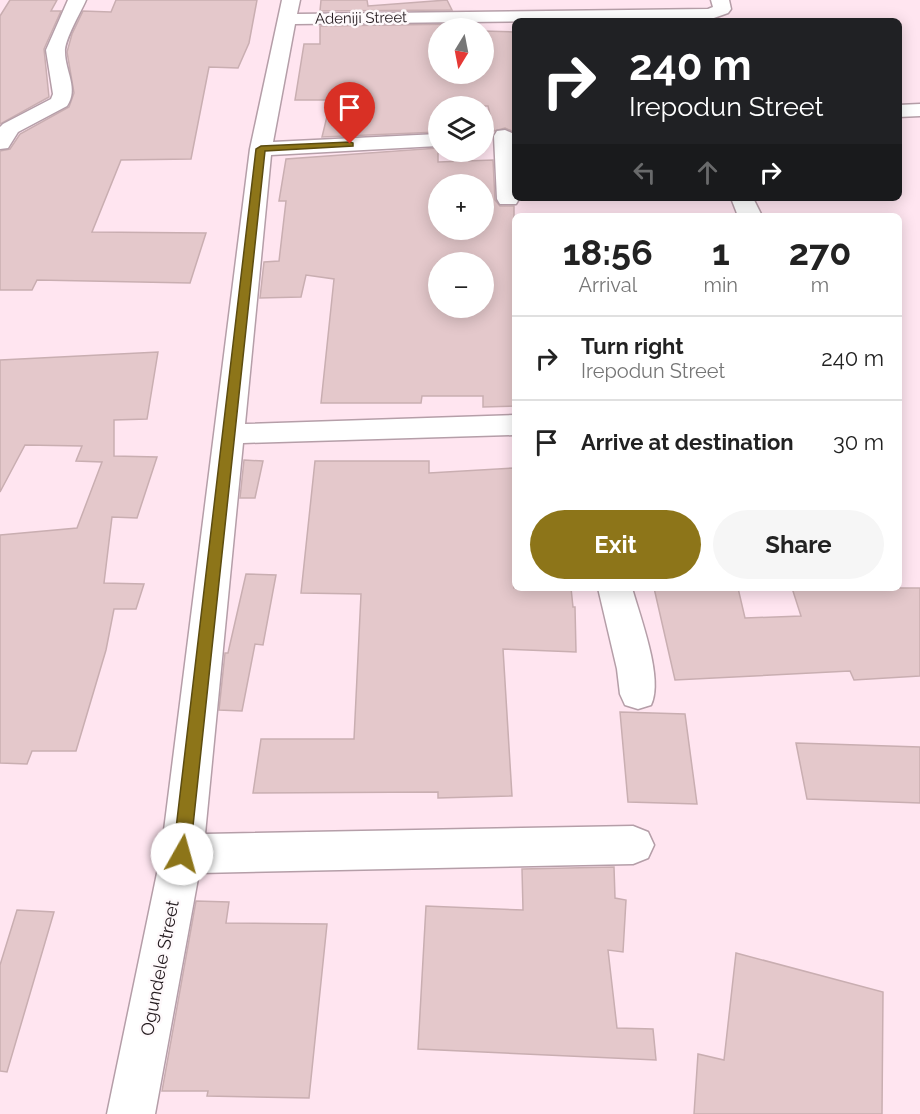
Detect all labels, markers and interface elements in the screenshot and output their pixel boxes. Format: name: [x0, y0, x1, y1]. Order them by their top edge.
street label: Adeniji Street: [315, 8, 407, 28]
north arrow: [428, 18, 494, 84]
map controls: [428, 18, 494, 318]
text: 240 m: [629, 41, 752, 90]
icon: right: [530, 42, 608, 120]
pin: [324, 82, 375, 144]
icon: arrive: [333, 91, 366, 124]
text: Irepodun Street: [629, 91, 824, 122]
button: layers: [428, 96, 494, 162]
icon: left: [628, 156, 661, 189]
icon: ahead: [691, 156, 724, 189]
icon: right: [754, 156, 787, 189]
button: +: [428, 174, 494, 240]
text: 18:56: [563, 231, 653, 273]
text: 1: [712, 231, 730, 273]
text: 270: [789, 231, 851, 273]
button: −: [428, 252, 494, 318]
text: Arrival: [578, 273, 637, 297]
text: min: [704, 273, 738, 297]
text: m: [811, 273, 829, 297]
text: Turn right: [581, 333, 684, 359]
icon: right: [530, 342, 563, 375]
text: 240 m: [821, 345, 884, 371]
text: Irepodun Street: [581, 359, 725, 383]
icon: arrive: [530, 426, 563, 459]
text: Arrive at destination: [581, 429, 794, 455]
text: 30 m: [833, 429, 884, 455]
button: Exit: [530, 510, 701, 579]
button: Share: [713, 510, 884, 579]
position arrow: [150, 822, 214, 886]
street label: Ogundele Street: [136, 898, 183, 1037]

